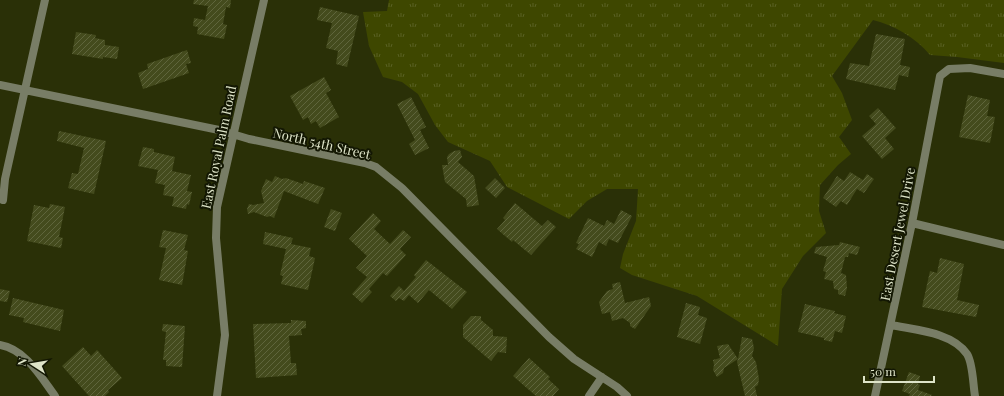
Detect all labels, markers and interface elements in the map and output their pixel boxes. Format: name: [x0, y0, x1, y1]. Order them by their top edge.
street label: East Royal Palm Road: [197, 84, 239, 210]
street label: North 54th Street: [272, 124, 373, 163]
street label: East Desert Jewel Drive: [876, 166, 918, 302]
north arrow: [12, 344, 52, 384]
text: N: [14, 356, 30, 367]
scale bar: [864, 358, 934, 384]
text: 50 m: [870, 363, 896, 379]

